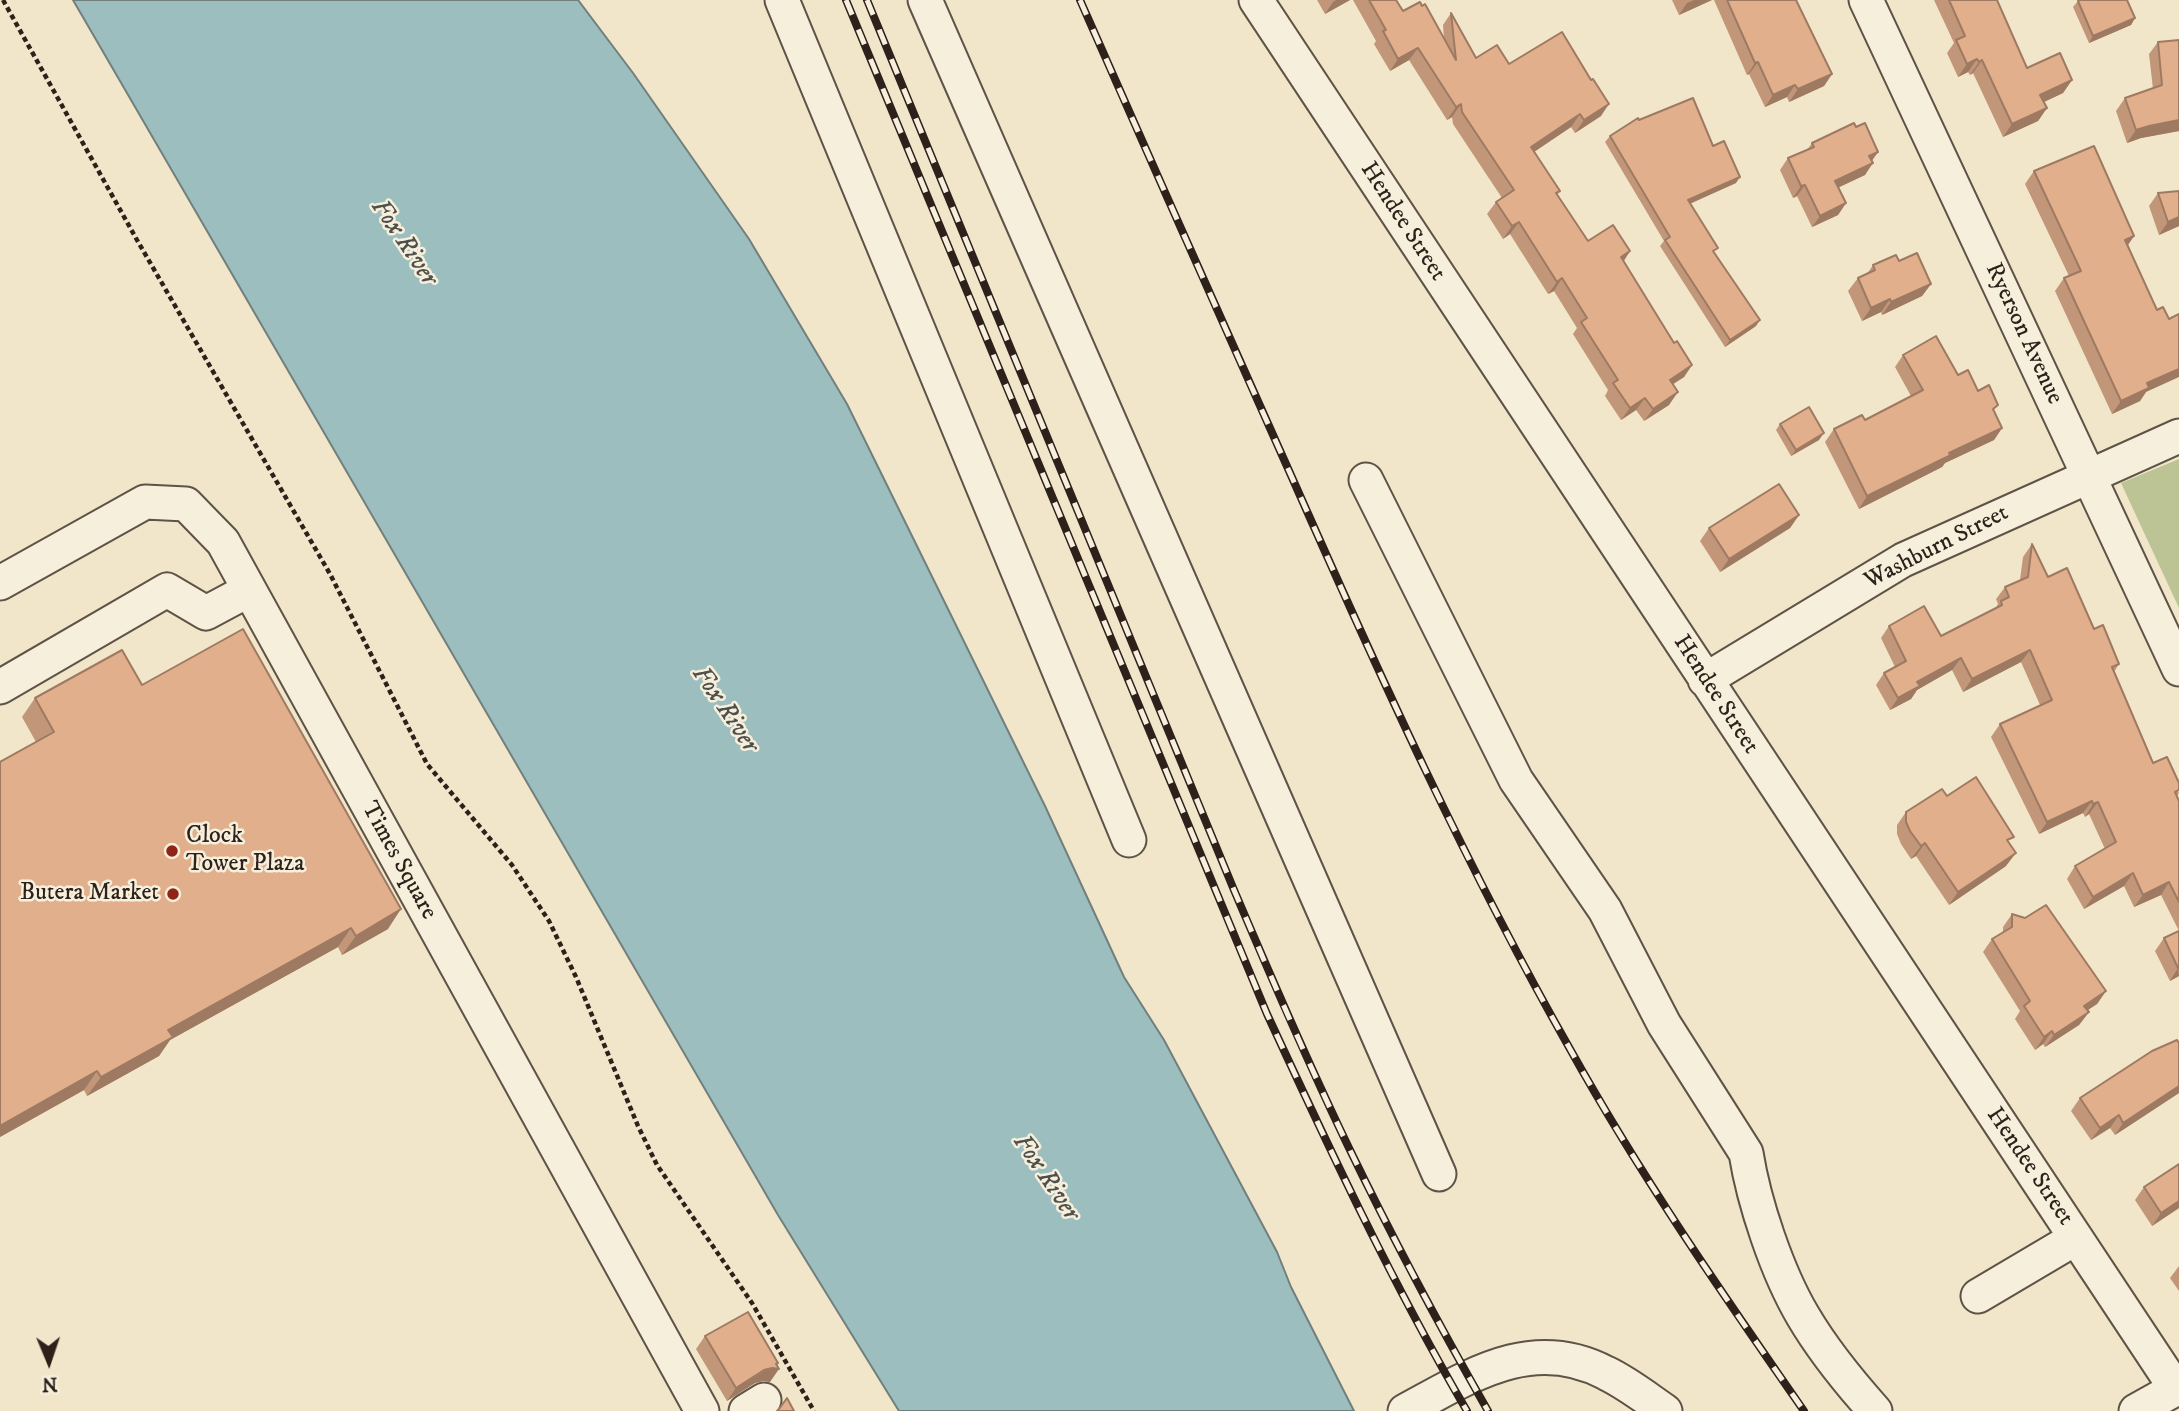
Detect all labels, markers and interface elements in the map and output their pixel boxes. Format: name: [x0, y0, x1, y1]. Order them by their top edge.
street label: Hendee Street: [1353, 157, 1451, 287]
water label: Fox River: [363, 194, 443, 292]
street label: Ryerson Avenue: [1978, 259, 2068, 409]
street label: Washburn Street: [1860, 499, 2014, 597]
street label: Hendee Street: [1666, 630, 1764, 760]
water label: Fox River: [684, 661, 764, 759]
street label: Times Square: [354, 797, 442, 925]
place label: Clock Tower Plaza: [186, 823, 304, 879]
marker: Clock Tower Plaza: [164, 843, 180, 859]
place label: Butera Market: [20, 880, 159, 908]
marker: Butera Market: [165, 886, 181, 902]
street label: Hendee Street: [1979, 1103, 2079, 1231]
water label: Fox River: [1005, 1129, 1085, 1227]
north arrow: [14, 1327, 84, 1397]
text: N: [42, 1372, 58, 1395]

